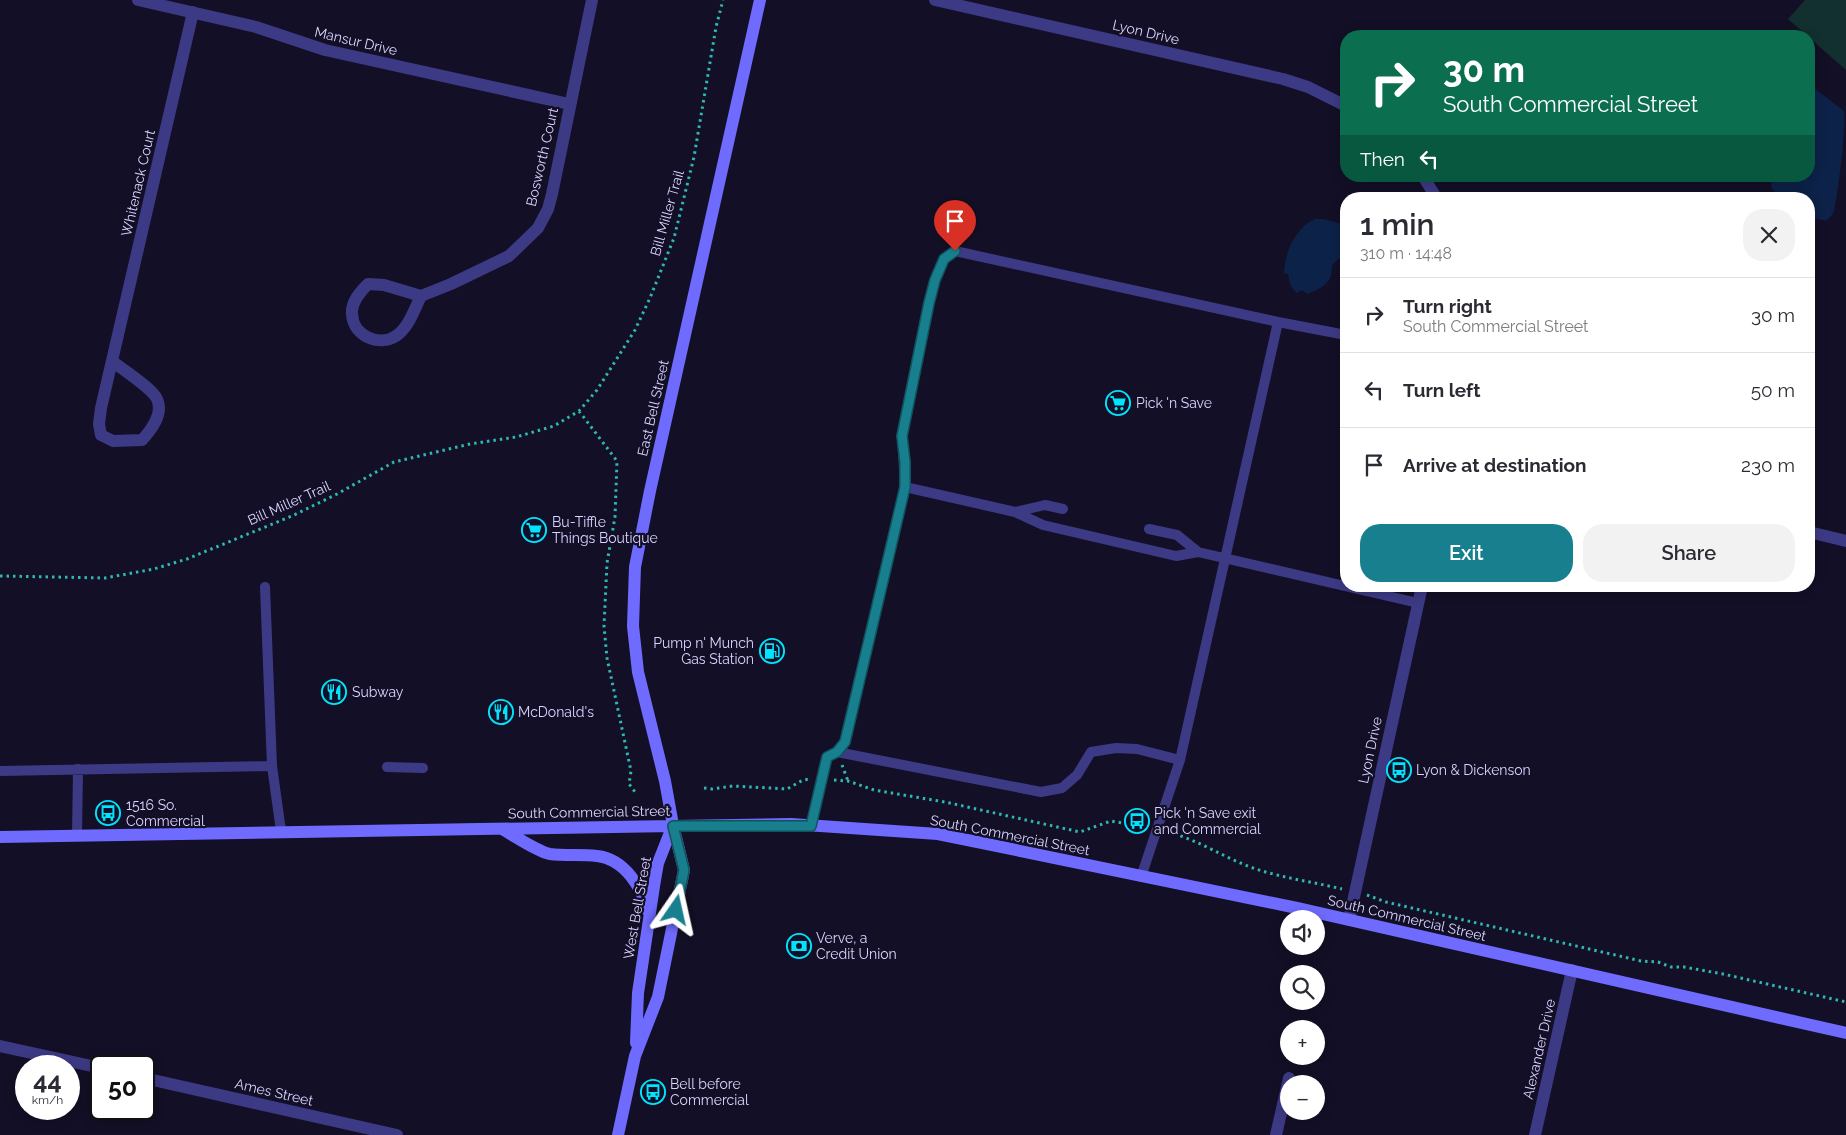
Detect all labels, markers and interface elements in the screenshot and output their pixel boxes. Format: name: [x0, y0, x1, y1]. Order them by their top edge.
street label: Lyon Drive: [1111, 17, 1181, 47]
street label: Mansur Drive: [313, 24, 399, 58]
text: 30 m: [1443, 49, 1525, 90]
icon: right: [1360, 50, 1425, 115]
text: South Commercial Street: [1443, 91, 1698, 117]
street label: Bosworth Court: [523, 106, 561, 208]
street label: Whitenack Court: [118, 128, 158, 238]
icon: left: [1415, 145, 1443, 173]
text: Then: [1360, 148, 1405, 170]
street label: Bill Miller Trail: [647, 168, 687, 258]
pin: [934, 200, 976, 251]
icon: arrive: [941, 207, 969, 235]
text: 1 min: [1360, 207, 1435, 242]
button: close: [1743, 209, 1795, 261]
text: 310 m · 14:48: [1360, 244, 1452, 263]
text: Turn right: [1403, 295, 1492, 317]
icon: right: [1360, 301, 1388, 329]
text: 30 m: [1751, 304, 1795, 326]
text: South Commercial Street: [1403, 317, 1588, 336]
street label: East Bell Street: [634, 358, 672, 458]
icon: left: [1360, 376, 1388, 404]
text: Turn left: [1403, 379, 1480, 401]
text: 50 m: [1751, 379, 1795, 401]
supermarket icon: Pick 'n Save: [1105, 390, 1131, 416]
place label: Pick 'n Save: [1136, 395, 1212, 411]
icon: arrive: [1360, 451, 1388, 479]
text: Arrive at destination: [1403, 454, 1587, 476]
text: 230 m: [1741, 454, 1795, 476]
street label: Bill Miller Trail: [245, 478, 333, 528]
place label: Bu-Tiffle Things Boutique: [552, 514, 658, 546]
supermarket icon: Bu-Tiffle Things Boutique: [521, 517, 547, 543]
button: Exit: [1360, 524, 1573, 582]
button: Share: [1583, 524, 1795, 582]
place label: Pump n' Munch Gas Station: [653, 635, 754, 667]
fuel station icon: Pump n' Munch Gas Station: [759, 638, 785, 664]
restaurant icon: Subway: [321, 679, 347, 705]
place label: Subway: [352, 684, 404, 700]
restaurant icon: McDonald's: [488, 699, 514, 725]
place label: McDonald's: [518, 704, 594, 720]
street label: Lyon Drive: [1355, 715, 1385, 785]
bus stop icon: Lyon & Dickenson: [1386, 757, 1412, 783]
place label: Lyon & Dickenson: [1416, 762, 1531, 778]
place label: 1516 So. Commercial: [126, 797, 205, 829]
bus stop icon: 1516 So. Commercial: [95, 800, 121, 826]
street label: South Commercial Street: [508, 803, 671, 821]
place label: Pick 'n Save exit and Commercial: [1154, 805, 1261, 837]
bus stop icon: Pick 'n Save exit and Commercial: [1124, 808, 1150, 834]
street label: South Commercial Street: [929, 812, 1091, 858]
street label: West Bell Street: [620, 855, 654, 961]
position arrow: [649, 883, 701, 935]
street label: South Commercial Street: [1326, 892, 1488, 944]
map controls: [1280, 910, 1325, 1120]
button: sound: [1280, 910, 1325, 955]
place label: Verve, a Credit Union: [816, 930, 897, 962]
bank icon: Verve, a Credit Union: [786, 933, 812, 959]
button: search: [1280, 965, 1325, 1010]
street label: Alexander Drive: [1520, 997, 1558, 1101]
button: +: [1280, 1020, 1325, 1065]
speed limit sign: 50: [90, 1055, 155, 1120]
text: 44: [33, 1066, 62, 1096]
street label: Ames Street: [233, 1075, 315, 1109]
button: −: [1280, 1075, 1325, 1120]
place label: Bell before Commercial: [670, 1076, 749, 1108]
bus stop icon: Bell before Commercial: [640, 1079, 666, 1105]
text: km/h: [32, 1093, 63, 1107]

